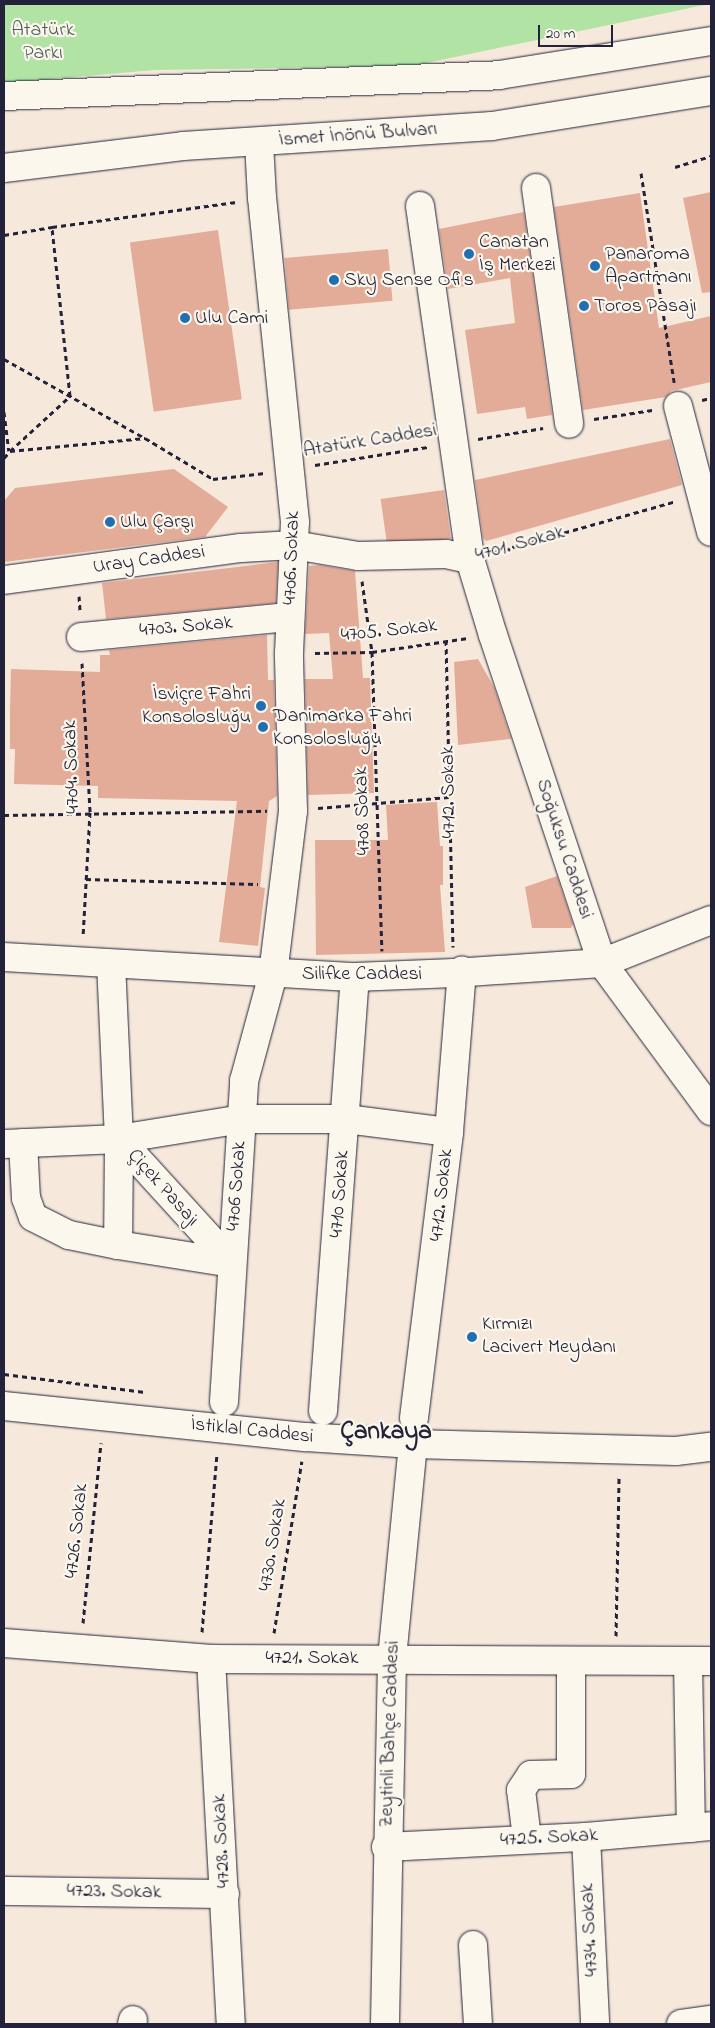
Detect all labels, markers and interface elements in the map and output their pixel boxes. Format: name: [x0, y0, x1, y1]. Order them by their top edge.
scale bar: [540, 15, 615, 47]
park label: Atatürk Parkı: [12, 18, 74, 65]
text: 20 m: [546, 23, 575, 45]
street label: İsmet İnönü Bulvarı: [278, 117, 438, 153]
place label: Canatan İş Merkezi: [479, 230, 556, 277]
place label: Panaroma Apartmanı: [605, 243, 692, 290]
marker: Canatan İş Merkezi: [463, 248, 475, 260]
marker: Panaroma Apartmanı: [589, 260, 601, 272]
place label: Sky Sense Ofis: [344, 268, 474, 292]
marker: Sky Sense Ofis: [328, 274, 340, 286]
place label: Toros Pasajı: [594, 294, 697, 318]
marker: Toros Pasajı: [578, 300, 590, 312]
place label: Ulu Cami: [195, 306, 268, 330]
marker: Ulu Cami: [179, 312, 191, 324]
street label: Atatürk Caddesi: [302, 419, 438, 463]
place label: Ulu Çarşı: [120, 510, 194, 534]
street label: 4706. Sokak: [278, 511, 306, 605]
marker: Ulu Çarşı: [104, 516, 116, 528]
street label: 4701. Sokak: [473, 521, 567, 567]
street label: Uray Caddesi: [91, 540, 207, 580]
street label: 4703. Sokak: [138, 611, 234, 643]
street label: 4705. Sokak: [340, 614, 438, 648]
place label: İsviçre Fahri Konsolosluğu: [142, 682, 251, 729]
marker: İsviçre Fahri Konsolosluğu: [255, 700, 267, 712]
place label: Danimarka Fahri Konsolosluğu: [273, 704, 412, 751]
street label: 4704. Sokak: [58, 720, 86, 814]
marker: Danimarka Fahri Konsolosluğu: [257, 721, 269, 733]
street label: 4712. Sokak: [436, 745, 462, 839]
street label: 4708 Sokak: [349, 766, 377, 856]
street label: Soğuksu Caddesi: [530, 776, 598, 922]
street label: Silifke Caddesi: [302, 962, 422, 986]
street label: 4706 Sokak: [222, 1140, 252, 1232]
street label: Çiçek Pasajı: [122, 1144, 204, 1232]
street label: 4712. Sokak: [425, 1148, 459, 1242]
street label: 4710 Sokak: [325, 1150, 355, 1238]
place label: Kırmızı Lacivert Meydanı: [482, 1313, 616, 1360]
marker: Kırmızı Lacivert Meydanı: [466, 1331, 478, 1343]
street label: İstiklal Caddesi: [189, 1413, 315, 1449]
district label: Çankaya: [340, 1417, 432, 1447]
street label: 4726. Sokak: [60, 1482, 94, 1580]
street label: 4730. Sokak: [254, 1497, 292, 1593]
street label: Zeytinli Bahçe Caddesi: [375, 1640, 405, 1828]
street label: 4721. Sokak: [266, 1646, 358, 1670]
street label: 4728. Sokak: [208, 1793, 236, 1889]
street label: 4725. Sokak: [499, 1823, 599, 1853]
street label: 4723. Sokak: [66, 1879, 162, 1905]
street label: 4734. Sokak: [576, 1883, 604, 1977]

